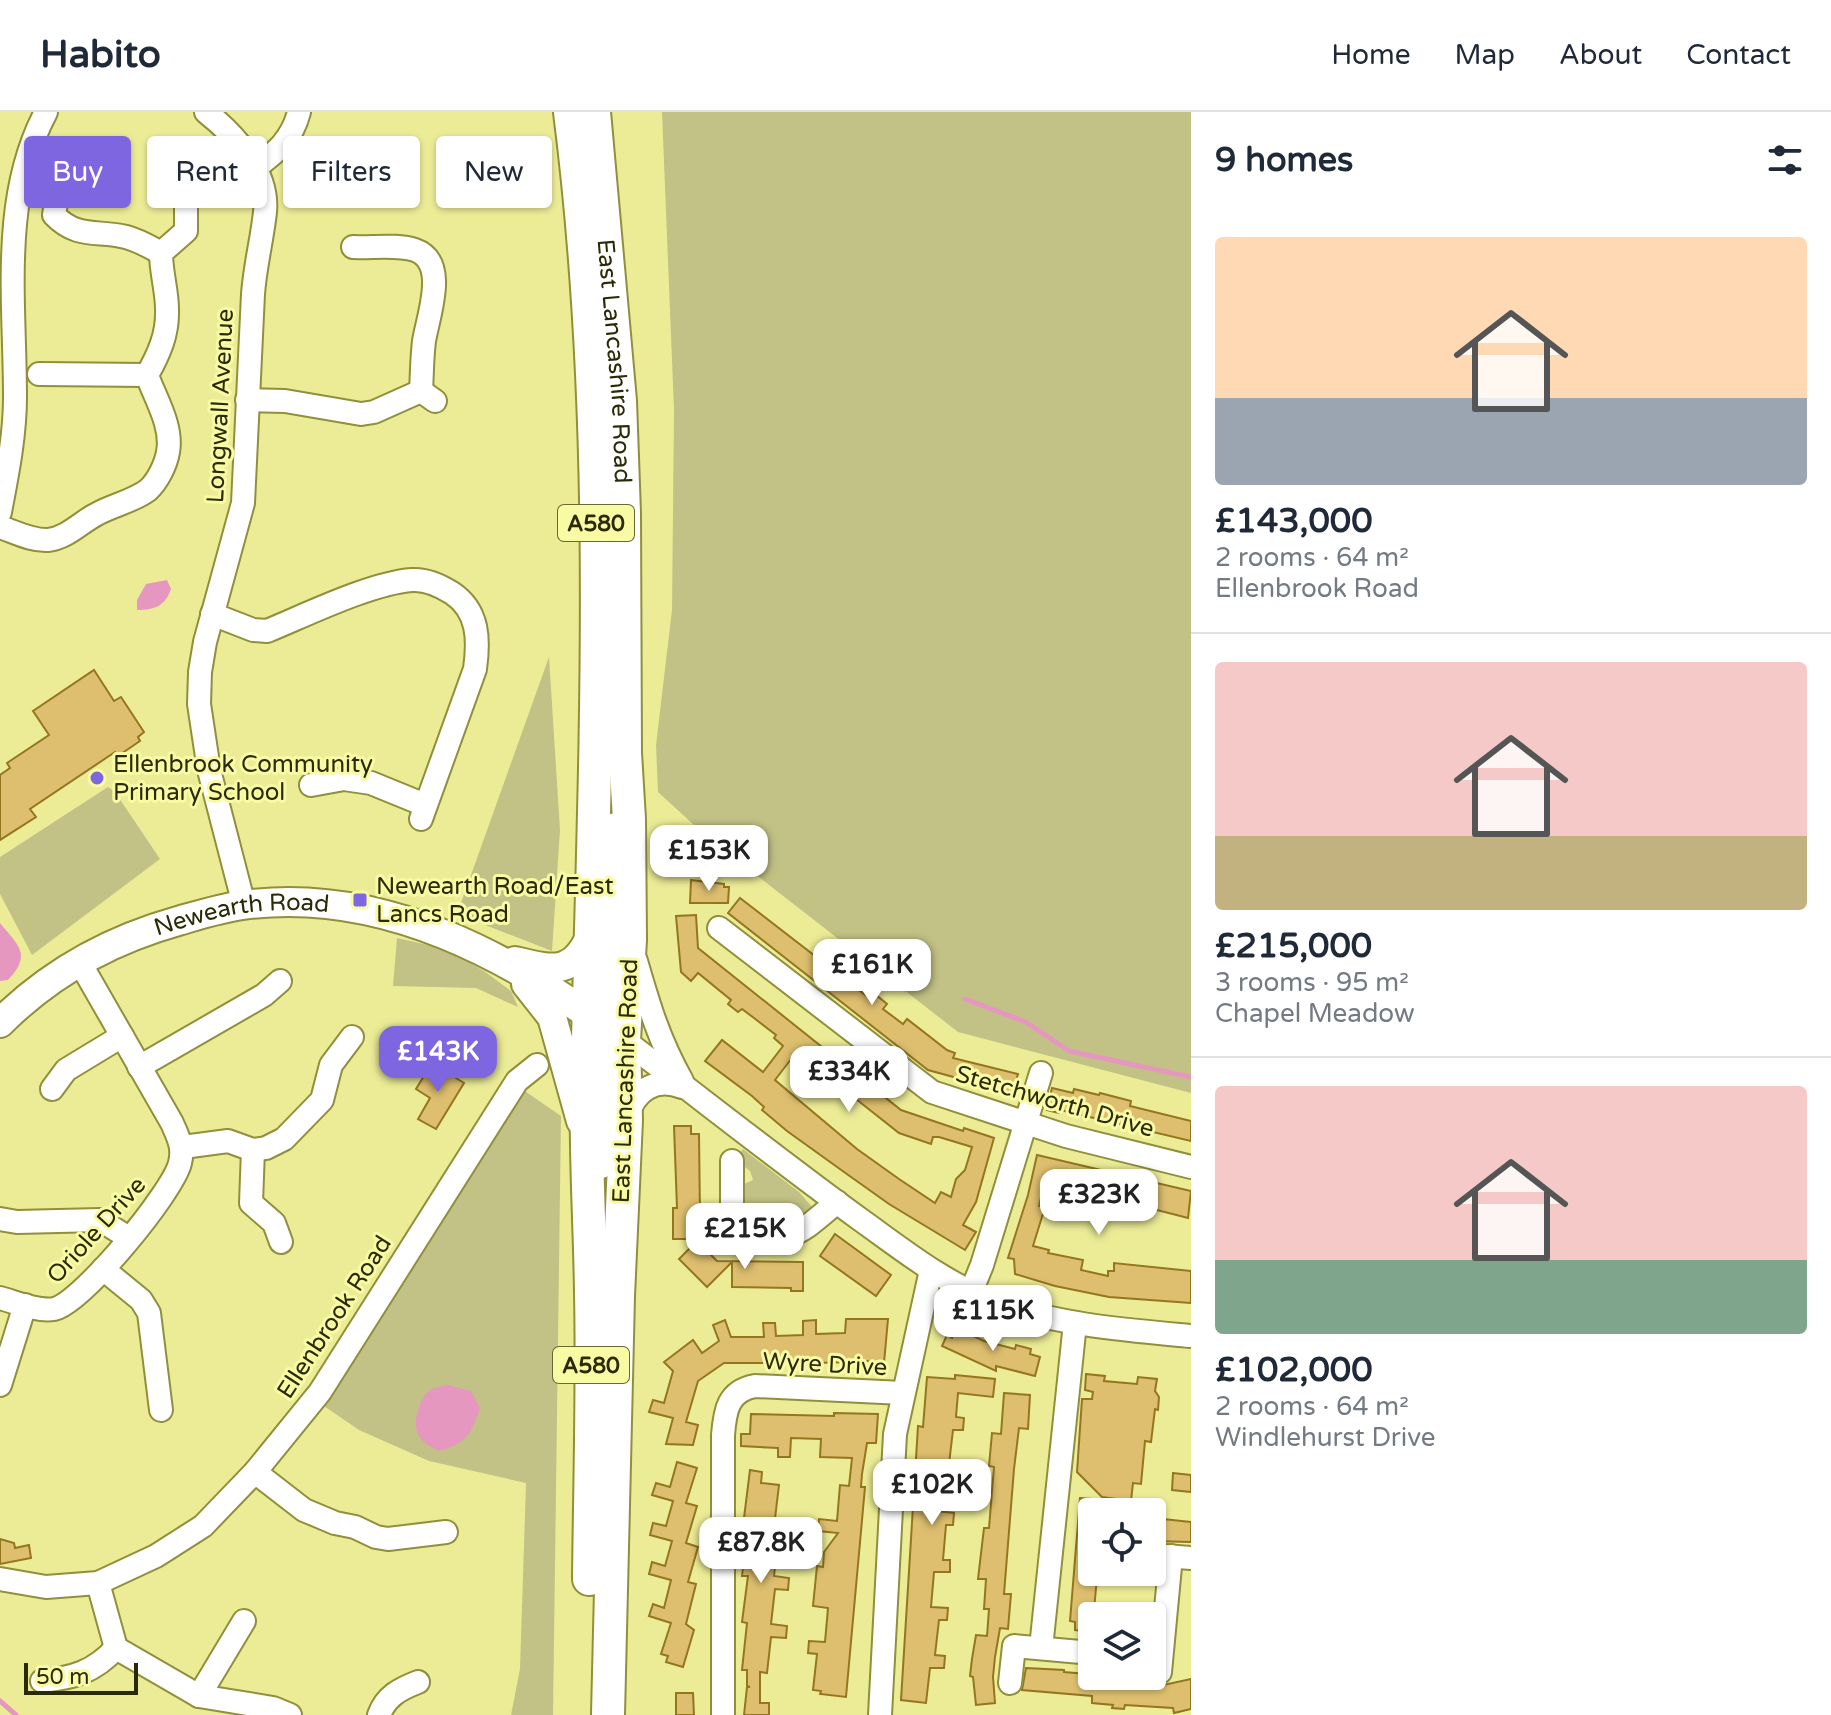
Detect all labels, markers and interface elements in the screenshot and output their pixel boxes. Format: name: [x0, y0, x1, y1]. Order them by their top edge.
text: Habito: [40, 32, 161, 78]
text: Home: [1331, 38, 1411, 72]
text: Map: [1455, 38, 1515, 72]
text: About: [1559, 38, 1642, 72]
text: Contact: [1686, 38, 1791, 72]
chip: Buy: [24, 136, 131, 208]
chip: Rent: [147, 136, 267, 208]
chip: Filters: [283, 136, 420, 208]
chip: New: [436, 136, 552, 208]
icon: filters: [1763, 138, 1807, 182]
text: 9 homes: [1215, 140, 1353, 181]
street label: East Lancashire Road: [590, 238, 637, 484]
icon: home: [1439, 289, 1583, 433]
street label: Longwall Avenue: [201, 308, 240, 504]
text: £143,000: [1215, 501, 1373, 542]
road number: A580: [558, 505, 634, 541]
text: 2 rooms · 64 m²: [1215, 542, 1409, 573]
text: Ellenbrook Road: [1215, 573, 1419, 604]
icon: home: [1439, 714, 1583, 858]
place label: Ellenbrook Community Primary School: [113, 750, 373, 807]
marker: Ellenbrook Community Primary School: [88, 769, 106, 787]
pin: £153K: [653, 825, 765, 893]
text: £153K: [668, 835, 750, 866]
place label: Newearth Road/East Lancs Road: [376, 872, 614, 929]
street label: Newearth Road: [150, 888, 331, 942]
marker: Newearth Road/East Lancs Road: [351, 891, 369, 909]
text: £215,000: [1215, 926, 1372, 967]
pin: £161K: [816, 939, 928, 1007]
text: £161K: [831, 949, 913, 980]
street label: East Lancashire Road: [607, 958, 644, 1204]
text: 3 rooms · 95 m²: [1215, 967, 1409, 998]
text: Chapel Meadow: [1215, 998, 1415, 1029]
pin: £143K: [382, 1026, 494, 1094]
text: £143K: [397, 1036, 479, 1067]
pin: £334K: [793, 1046, 905, 1114]
text: £334K: [808, 1056, 890, 1087]
street label: Stetchworth Drive: [952, 1059, 1157, 1144]
icon: home: [1439, 1138, 1583, 1282]
pin: £323K: [1043, 1169, 1155, 1237]
street label: Oriole Drive: [41, 1171, 152, 1290]
text: £323K: [1058, 1179, 1140, 1210]
pin: £215K: [689, 1203, 801, 1271]
text: £215K: [704, 1213, 786, 1244]
street label: Ellenbrook Road: [271, 1230, 398, 1404]
pin: £115K: [937, 1285, 1049, 1353]
text: £115K: [952, 1295, 1034, 1326]
road number: A580: [553, 1347, 629, 1383]
street label: Wyre Drive: [762, 1347, 888, 1382]
text: £102,000: [1215, 1350, 1373, 1391]
text: 2 rooms · 64 m²: [1215, 1391, 1409, 1422]
text: Windlehurst Drive: [1215, 1422, 1436, 1453]
pin: £102K: [876, 1459, 988, 1527]
text: £102K: [891, 1469, 973, 1500]
map controls: [1078, 1498, 1166, 1690]
button: locate: [1078, 1498, 1166, 1586]
pin: £87.8K: [696, 1517, 826, 1585]
text: £87.8K: [717, 1527, 805, 1558]
button: layers: [1078, 1602, 1166, 1690]
scale bar: [24, 1659, 138, 1695]
text: 50 m: [36, 1664, 90, 1690]

